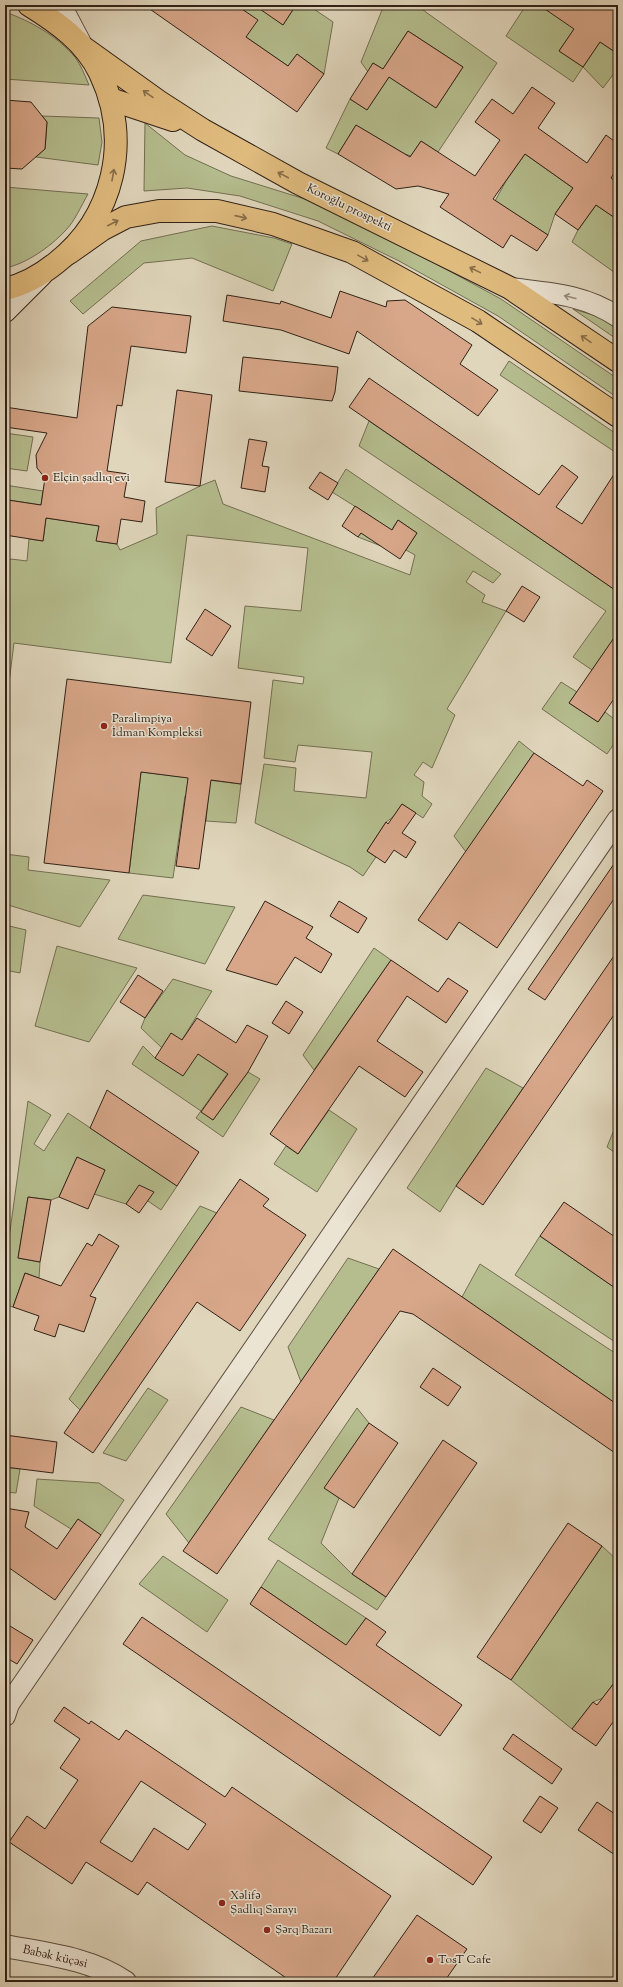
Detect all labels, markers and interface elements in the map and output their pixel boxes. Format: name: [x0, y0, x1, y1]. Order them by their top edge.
one-way arrow: [142, 90, 153, 98]
one-way arrow: [109, 169, 117, 182]
one-way arrow: [277, 171, 289, 178]
street label: Koroğlu prospekti: [303, 180, 395, 237]
one-way arrow: [234, 213, 247, 221]
one-way arrow: [107, 219, 119, 227]
one-way arrow: [357, 255, 369, 263]
one-way arrow: [469, 266, 481, 274]
one-way arrow: [563, 292, 576, 300]
one-way arrow: [471, 317, 483, 325]
one-way arrow: [581, 335, 592, 343]
place label: Elçin şadlıq evi: [53, 469, 130, 487]
marker: Elçin şadlıq evi: [40, 473, 50, 483]
place label: Paralimpiya İdman Kompleksi: [112, 710, 203, 742]
marker: Paralimpiya İdman Kompleksi: [99, 721, 109, 731]
place label: Xəlifə Şadlıq Sarayı: [230, 1887, 298, 1919]
marker: Xəlifə Şadlıq Sarayı: [217, 1898, 227, 1908]
place label: Şərq Bazarı: [275, 1921, 333, 1939]
marker: Şərq Bazarı: [262, 1925, 272, 1935]
street label: Babək küçəsi: [21, 1941, 90, 1973]
place label: TosT Cafe: [438, 1951, 492, 1969]
marker: TosT Cafe: [425, 1955, 435, 1965]

